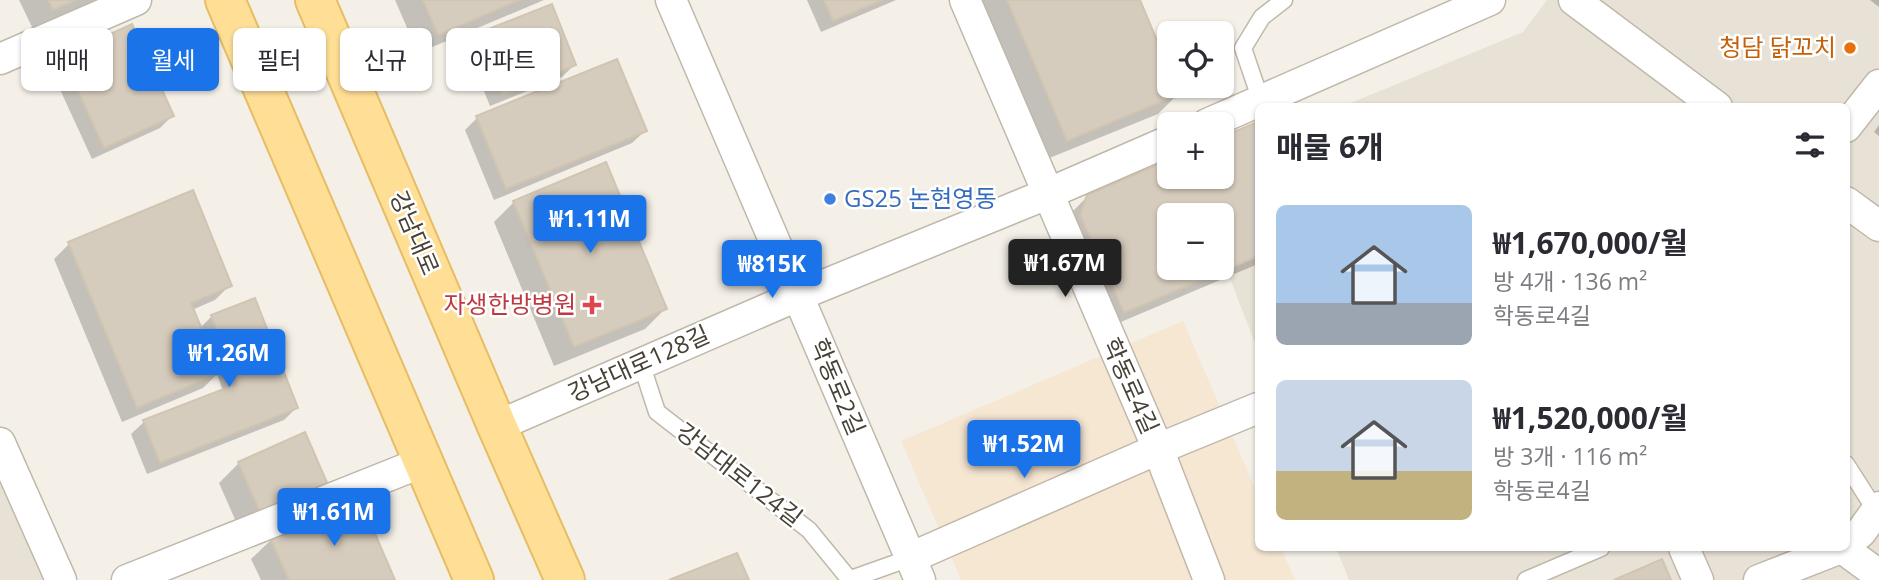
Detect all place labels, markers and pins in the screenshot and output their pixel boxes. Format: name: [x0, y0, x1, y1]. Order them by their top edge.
place label: 청담 닭꼬치: [1719, 30, 1836, 63]
marker: 청담 닭꼬치: [1842, 40, 1858, 56]
place label: GS25 논현영동: [844, 181, 997, 214]
marker: GS25 논현영동: [822, 191, 838, 207]
pin: ₩1.11M: [533, 196, 647, 255]
pin: ₩815K: [723, 240, 821, 300]
pin: ₩1.67M: [1008, 240, 1122, 299]
place label: 자생한방병원: [444, 287, 576, 320]
marker: 자생한방병원: [582, 295, 602, 315]
pin: ₩1.26M: [172, 330, 286, 389]
pin: ₩1.52M: [967, 420, 1081, 480]
pin: ₩1.61M: [277, 489, 391, 548]

